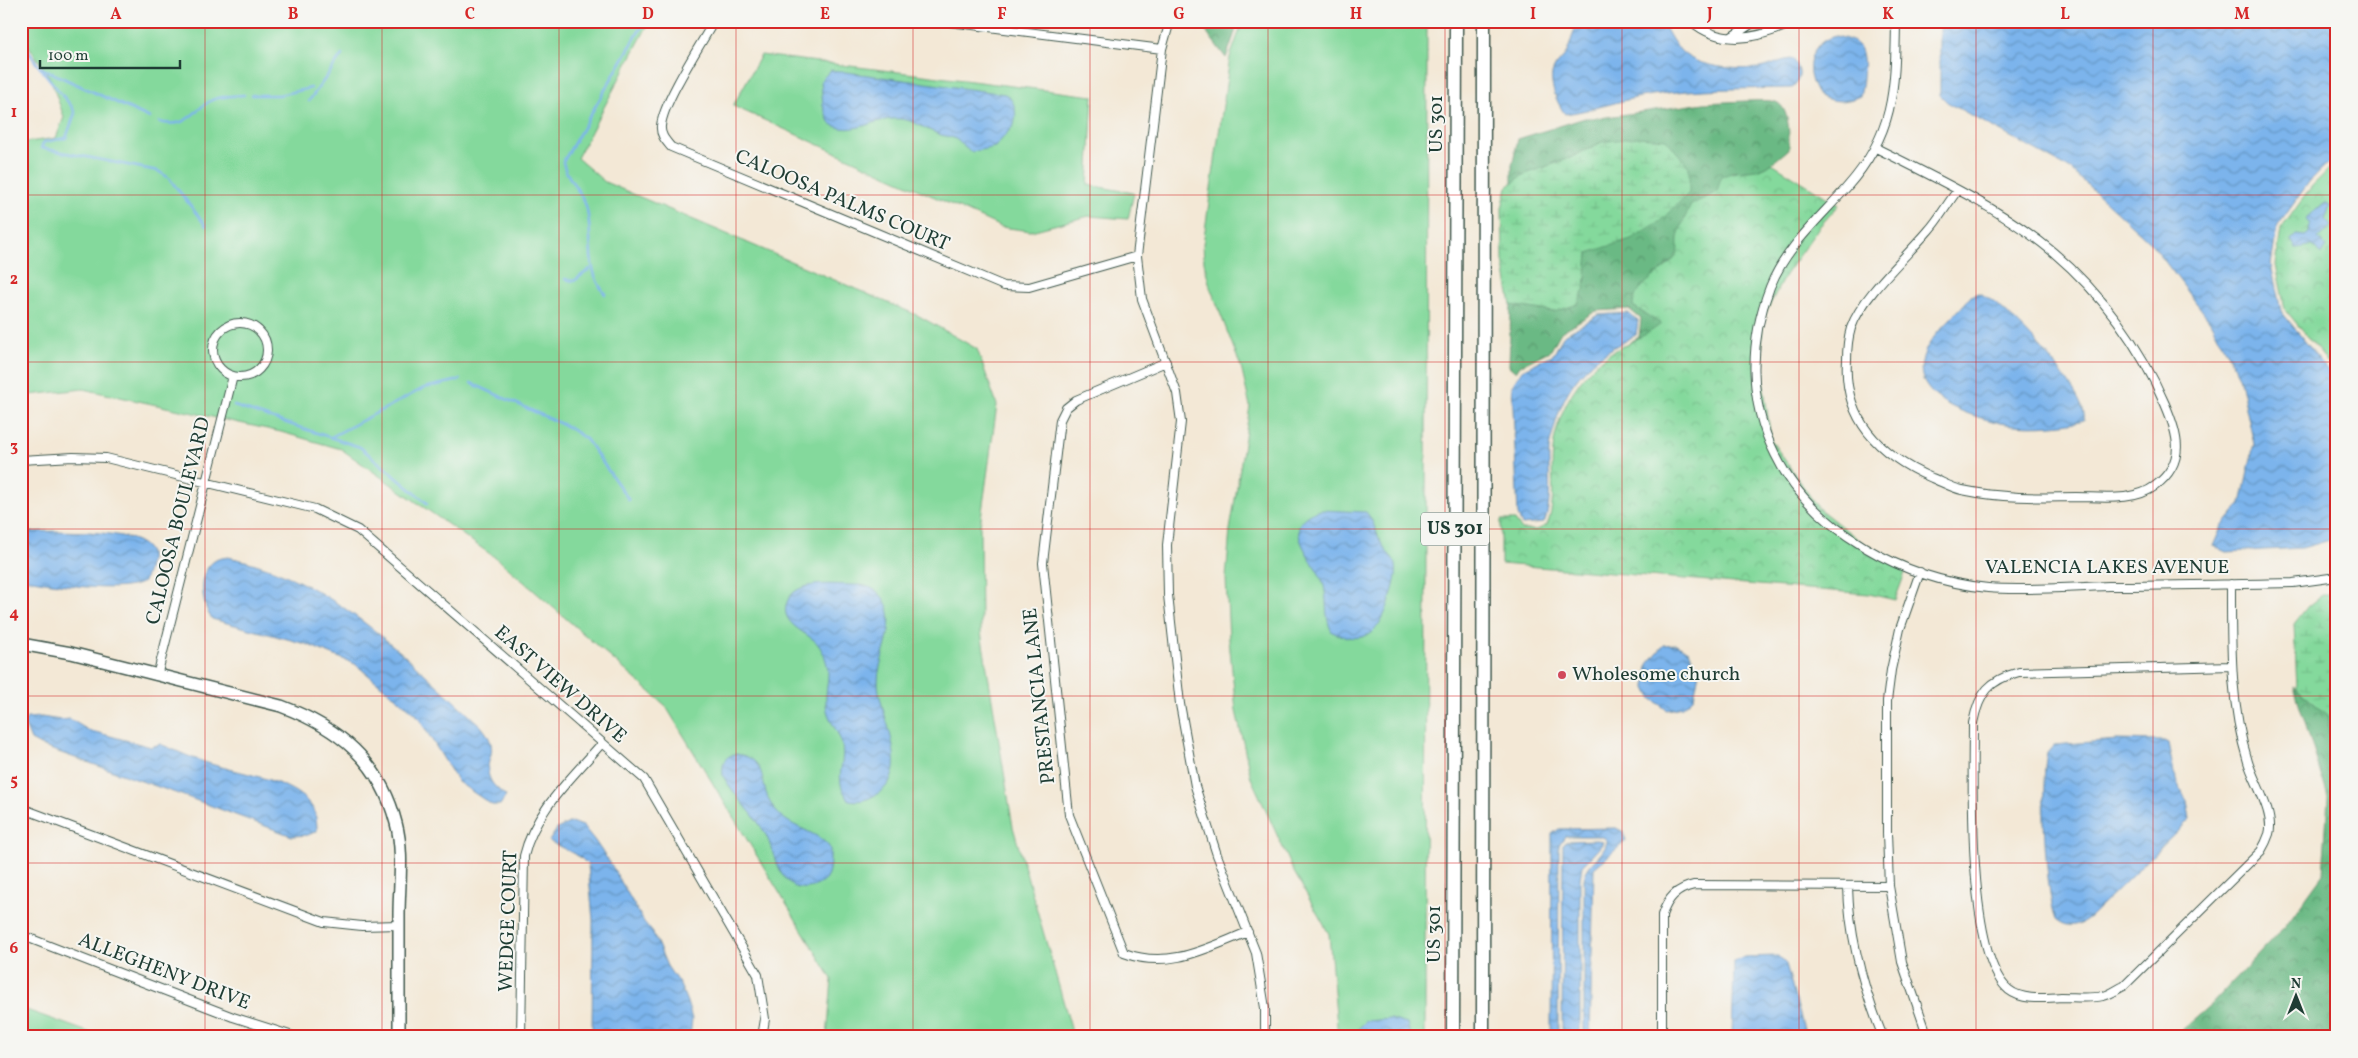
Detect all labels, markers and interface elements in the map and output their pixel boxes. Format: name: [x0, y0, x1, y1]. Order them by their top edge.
text: A: [110, 4, 122, 26]
text: B: [288, 4, 299, 26]
text: C: [465, 4, 475, 26]
text: D: [642, 4, 654, 26]
text: E: [820, 4, 830, 26]
text: F: [997, 4, 1007, 26]
text: G: [1173, 4, 1185, 26]
text: H: [1350, 4, 1362, 26]
text: I: [1530, 4, 1536, 26]
text: J: [1706, 4, 1713, 26]
text: K: [1882, 4, 1894, 26]
text: L: [2060, 4, 2070, 26]
text: M: [2234, 4, 2250, 26]
scale bar: [40, 38, 180, 70]
text: 100 m: [48, 46, 88, 67]
street label: US 301: [1423, 95, 1451, 153]
text: 1: [11, 102, 17, 124]
street label: CALOOSA PALMS COURT: [730, 143, 954, 259]
text: 2: [10, 269, 18, 291]
street label: CALOOSA BOULEVARD: [140, 414, 218, 628]
text: 3: [10, 436, 18, 458]
road number: US 301: [1421, 512, 1489, 546]
street label: VALENCIA LAKES AVENUE: [1985, 554, 2229, 582]
text: 4: [9, 603, 19, 625]
street label: PRESTANCIA LANE: [1017, 606, 1063, 786]
street label: EAST VIEW DRIVE: [488, 620, 632, 750]
place label: Wholesome church: [1572, 661, 1741, 689]
marker: Wholesome church: [1556, 669, 1568, 681]
text: 5: [10, 770, 18, 792]
street label: WEDGE COURT: [493, 849, 525, 992]
street label: US 301: [1421, 905, 1449, 963]
street label: ALLEGHENY DRIVE: [74, 926, 254, 1018]
text: 6: [10, 938, 19, 960]
north arrow: [2270, 970, 2320, 1020]
text: N: [2291, 975, 2301, 994]

